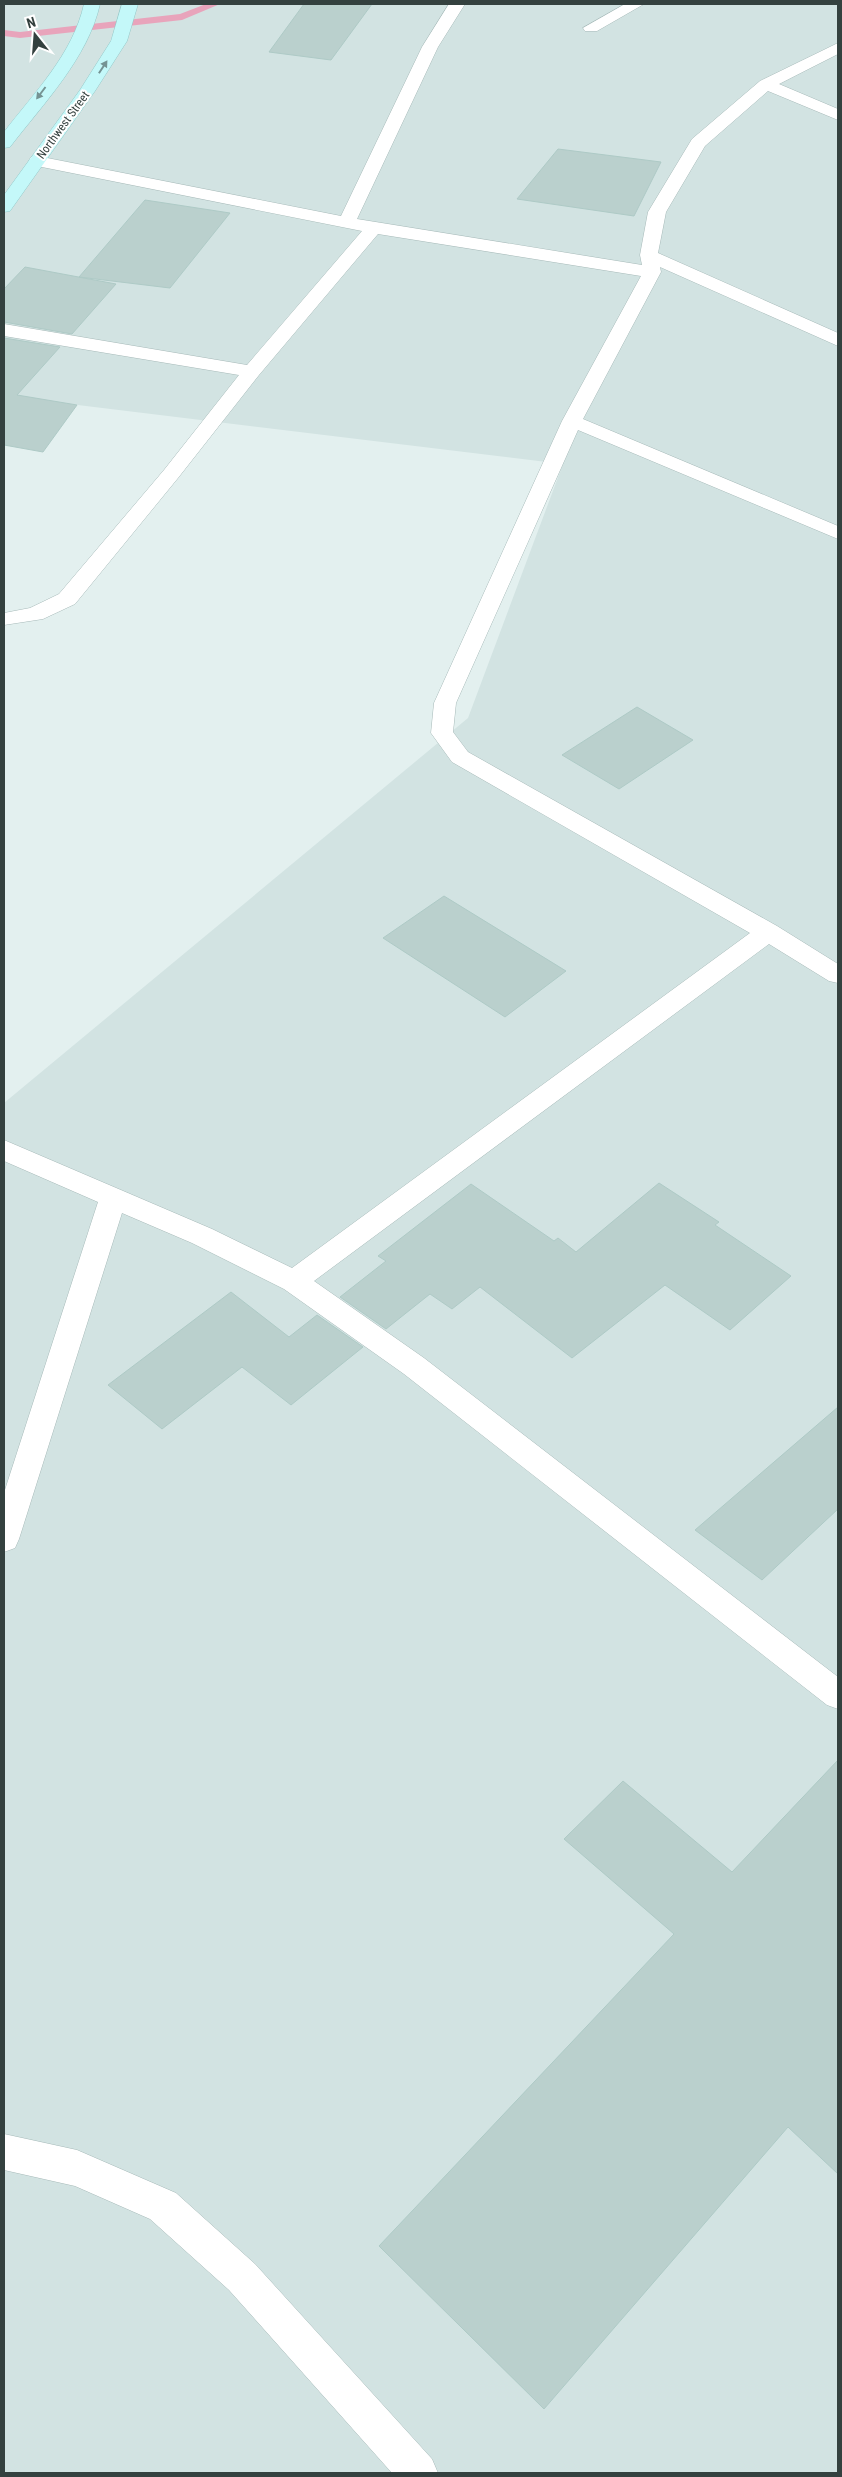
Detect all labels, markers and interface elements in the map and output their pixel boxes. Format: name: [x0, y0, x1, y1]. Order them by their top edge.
north arrow: [10, 10, 60, 60]
text: N: [25, 14, 38, 31]
one-way arrow: [98, 60, 107, 74]
one-way arrow: [36, 86, 46, 100]
street label: Northwest Street: [34, 88, 92, 162]

